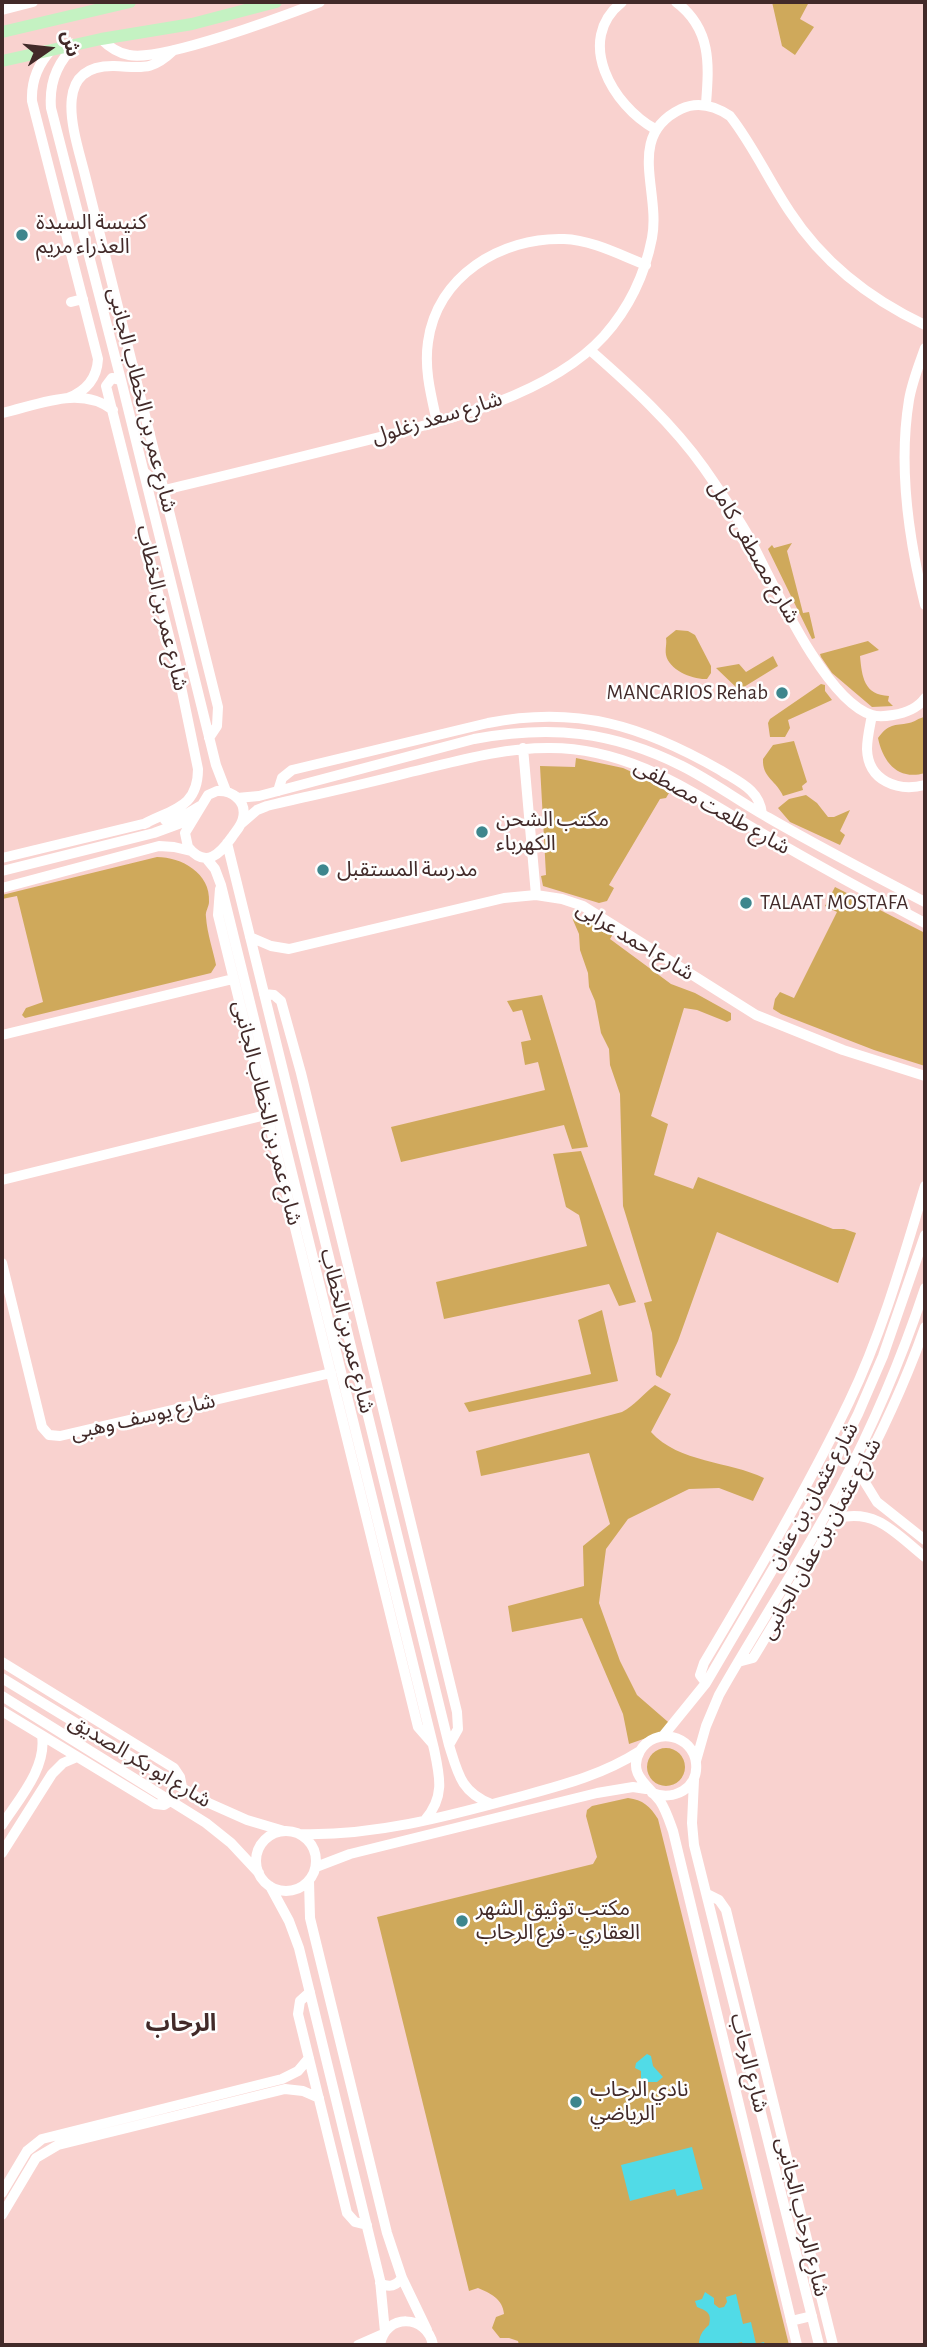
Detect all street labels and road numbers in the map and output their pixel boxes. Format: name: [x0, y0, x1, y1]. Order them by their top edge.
street label: شارع عمر بن الخطاب الجانبى: [102, 285, 182, 515]
street label: شارع سعد زغلول: [369, 386, 505, 450]
street label: شارع مصطفى كامل: [703, 476, 805, 628]
street label: شارع عمر بن الخطاب: [131, 523, 193, 693]
street label: شارع طلعت مصطفى: [630, 754, 794, 860]
street label: شارع احمد عرابى: [572, 896, 698, 986]
street label: شارع عمر بن الخطاب الجانبى: [227, 998, 307, 1228]
street label: شارع عمر بن الخطاب: [314, 1246, 380, 1416]
street label: شارع يوسف وهبى: [68, 1388, 218, 1446]
street label: شارع عثمان بن عفان: [762, 1418, 864, 1574]
street label: شارع عثمان بن عفان الجانبى: [755, 1434, 887, 1644]
street label: شارع ابو بكر الصديق: [64, 1709, 216, 1813]
street label: شارع الرحاب: [724, 2011, 774, 2115]
street label: شارع الرحاب الجانبى: [770, 2135, 834, 2299]

